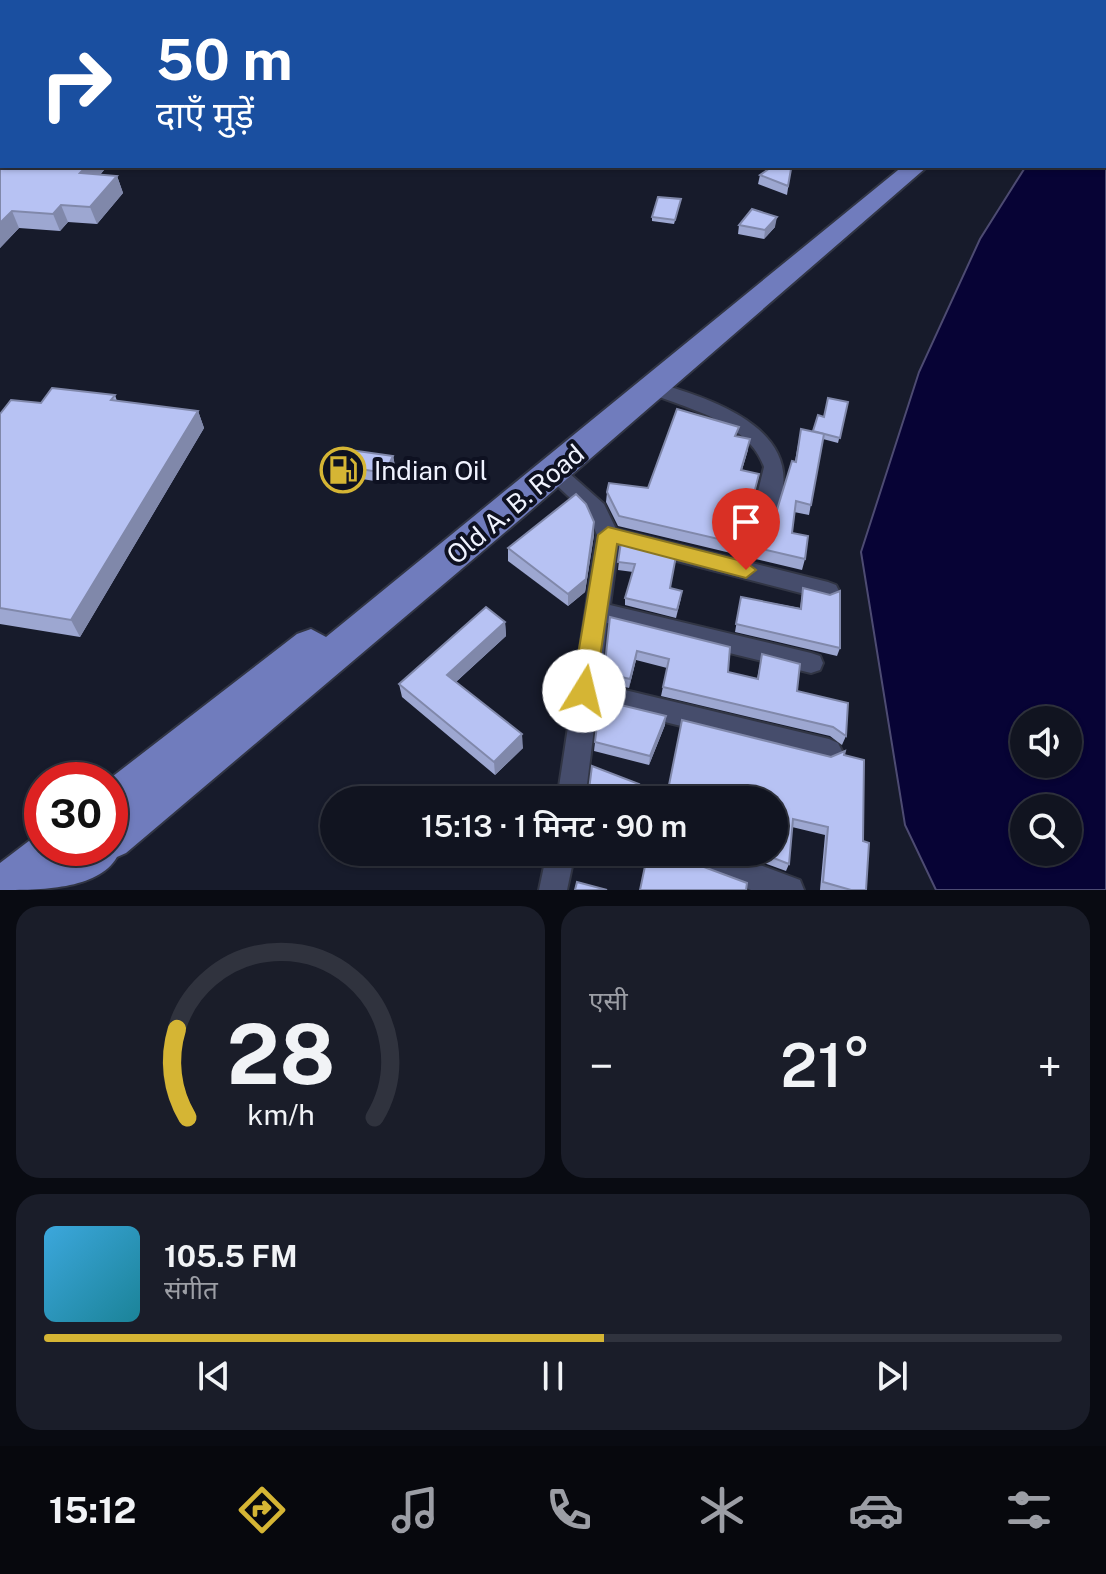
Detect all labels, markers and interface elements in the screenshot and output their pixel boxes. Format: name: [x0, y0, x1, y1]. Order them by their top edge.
text: 50 m: [156, 27, 293, 93]
icon: right: [24, 32, 128, 136]
text: दाएँ मुड़ें: [156, 94, 254, 136]
street label: Old A. B. Road: [440, 438, 590, 570]
fuel station icon: Indian Oil: [319, 446, 367, 494]
place label: Indian Oil: [374, 455, 488, 486]
pin: [712, 488, 780, 570]
icon: arrive: [724, 500, 768, 544]
position arrow: [542, 649, 626, 733]
map controls: [1010, 706, 1082, 866]
button: sound: [1010, 706, 1082, 778]
speed limit sign: 30: [24, 762, 128, 866]
button: search: [1010, 794, 1082, 866]
text: 15:13 · 1 मिनट · 90 m: [421, 808, 687, 844]
text: एसी: [589, 985, 628, 1016]
text: 28: [226, 1005, 335, 1103]
text: 21°: [780, 1030, 871, 1101]
text: −: [589, 1040, 613, 1092]
text: +: [1038, 1040, 1062, 1092]
text: km/h: [247, 1098, 314, 1131]
text: 105.5 FM: [164, 1238, 297, 1274]
text: संगीत: [164, 1274, 218, 1305]
icon: previous: [192, 1354, 236, 1398]
icon: pause: [531, 1354, 575, 1398]
icon: next: [870, 1354, 914, 1398]
icon: directions: [234, 1482, 290, 1538]
icon: music: [387, 1482, 443, 1538]
icon: phone: [541, 1482, 597, 1538]
icon: climate: [694, 1482, 750, 1538]
icon: car: [848, 1482, 904, 1538]
icon: filters: [1001, 1482, 1057, 1538]
text: 15:12: [49, 1489, 136, 1531]

